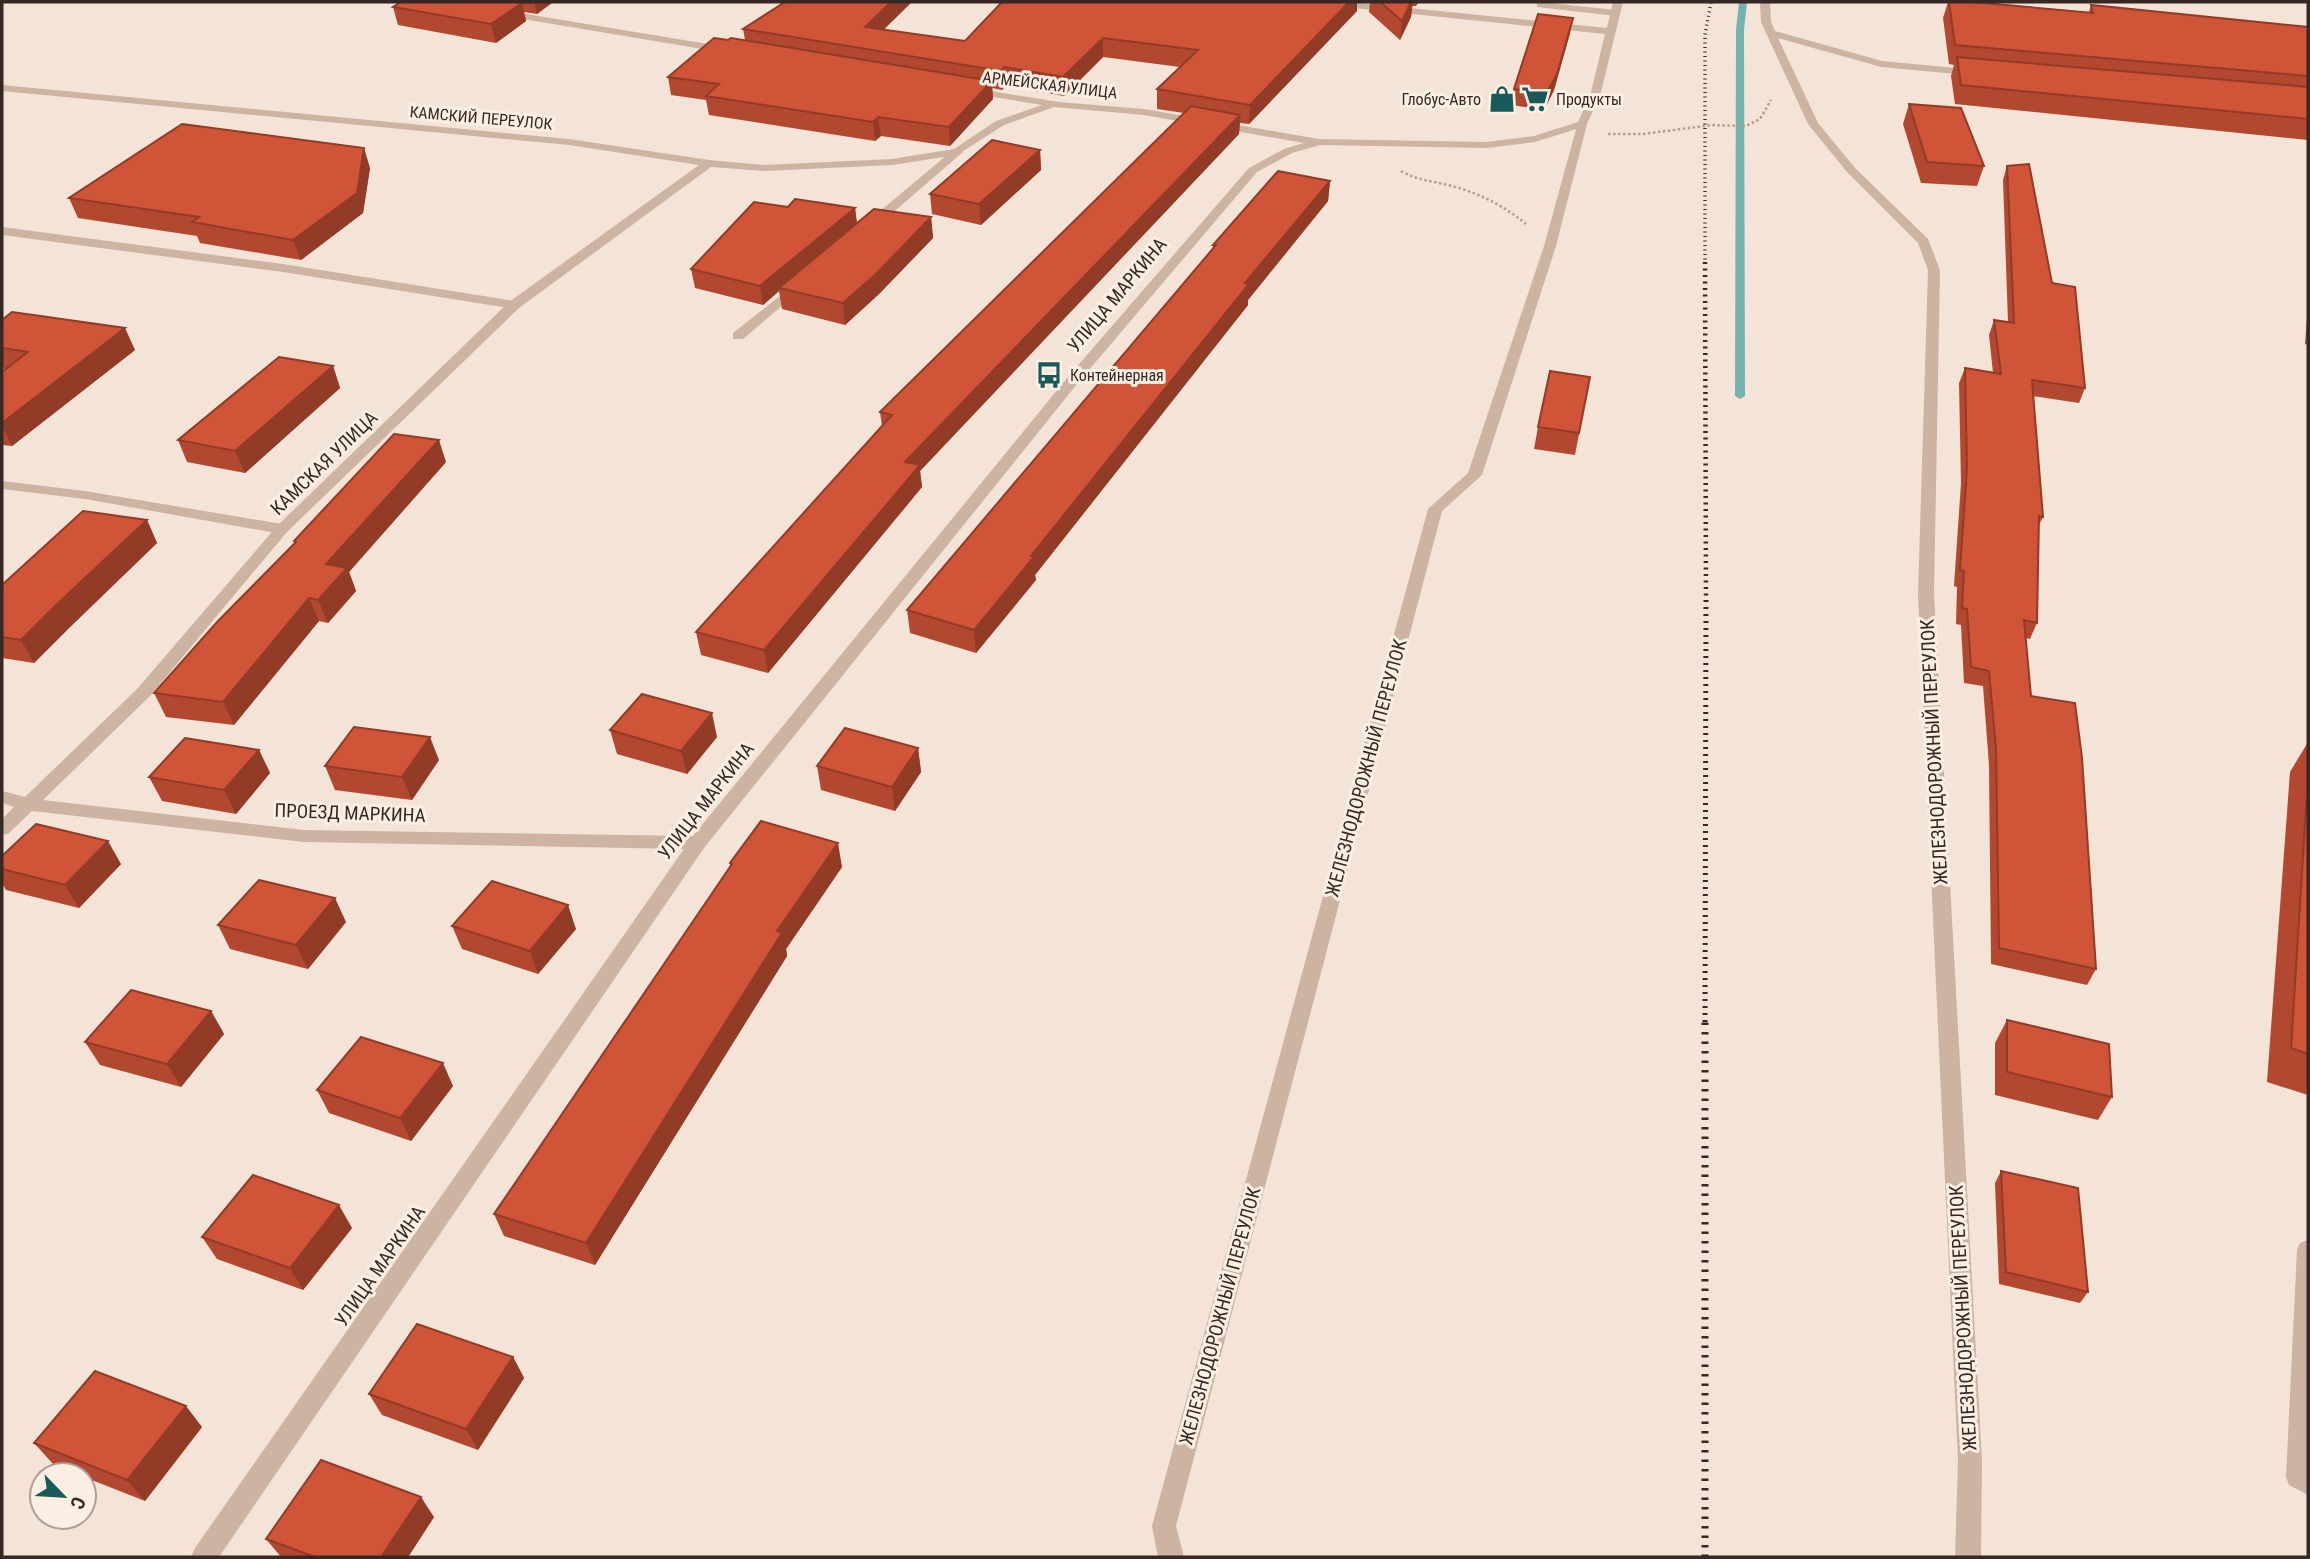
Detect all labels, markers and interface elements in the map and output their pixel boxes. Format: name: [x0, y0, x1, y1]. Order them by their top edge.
street label: АРМЕЙСКАЯ УЛИЦА: [981, 67, 1119, 103]
shop icon: Глобус-Авто: [1487, 84, 1517, 114]
supermarket icon: Продукты: [1520, 84, 1550, 114]
place label: Глобус-Авто: [1402, 90, 1481, 109]
place label: Продукты: [1556, 90, 1622, 109]
street label: КАМСКИЙ ПЕРЕУЛОК: [409, 102, 553, 134]
street label: УЛИЦА МАРКИНА: [1062, 233, 1172, 357]
bus stop icon: Контейнерная: [1034, 360, 1064, 390]
place label: Контейнерная: [1070, 366, 1164, 385]
street label: КАМСКАЯ УЛИЦА: [266, 406, 382, 520]
street label: ЖЕЛЕЗНОДОРОЖНЫЙ ПЕРЕУЛОК: [1916, 618, 1952, 885]
street label: ЖЕЛЕЗНОДОРОЖНЫЙ ПЕРЕУЛОК: [1320, 636, 1412, 899]
street label: УЛИЦА МАРКИНА: [653, 738, 759, 864]
street label: ПРОЕЗД МАРКИНА: [274, 799, 426, 827]
street label: ЖЕЛЕЗНОДОРОЖНЫЙ ПЕРЕУЛОК: [1174, 1184, 1266, 1447]
street label: ЖЕЛЕЗНОДОРОЖНЫЙ ПЕРЕУЛОК: [1945, 1184, 1981, 1451]
street label: УЛИЦА МАРКИНА: [330, 1201, 430, 1331]
north arrow: [28, 1461, 98, 1531]
text: С: [65, 1493, 91, 1513]

